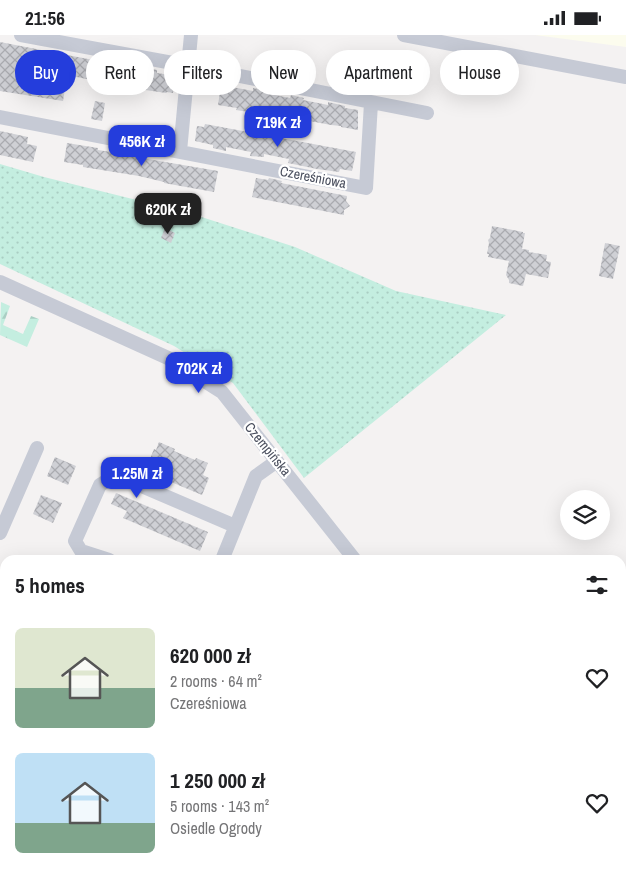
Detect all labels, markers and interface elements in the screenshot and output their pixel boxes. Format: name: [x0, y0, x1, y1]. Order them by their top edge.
text: 21:56: [25, 5, 65, 31]
chip: Buy: [15, 50, 76, 95]
chip: Rent: [86, 50, 154, 95]
chip: Filters: [164, 50, 241, 95]
chip: New: [251, 50, 316, 95]
chip: Apartment: [326, 50, 430, 95]
chip: House: [440, 50, 519, 95]
pin: 719K zł: [232, 105, 324, 148]
text: 719K zł: [255, 111, 301, 133]
pin: 456K zł: [96, 125, 188, 167]
text: 456K zł: [119, 130, 165, 152]
street label: Czereśniowa: [278, 162, 348, 192]
pin: 620K zł: [122, 193, 214, 235]
text: 620K zł: [145, 198, 191, 220]
pin: 702K zł: [153, 351, 245, 394]
text: 702K zł: [176, 357, 222, 379]
street label: Czempińska: [241, 419, 295, 480]
pin: 1.25M zł: [85, 457, 189, 499]
text: 1.25M zł: [112, 462, 162, 484]
map controls: [560, 490, 610, 540]
button: layers: [560, 490, 610, 540]
text: 5 homes: [15, 571, 85, 600]
icon: filters: [583, 571, 611, 599]
text: 620 000 zł: [170, 641, 250, 670]
icon: home: [55, 648, 115, 708]
icon: heart: [583, 664, 611, 692]
text: 2 rooms · 64 m²: [170, 670, 262, 692]
text: Czereśniowa: [170, 692, 247, 714]
text: 1 250 000 zł: [170, 766, 265, 795]
icon: home: [55, 773, 115, 833]
icon: heart: [583, 789, 611, 817]
text: 5 rooms · 143 m²: [170, 795, 269, 817]
text: Osiedle Ogrody: [170, 817, 262, 839]

